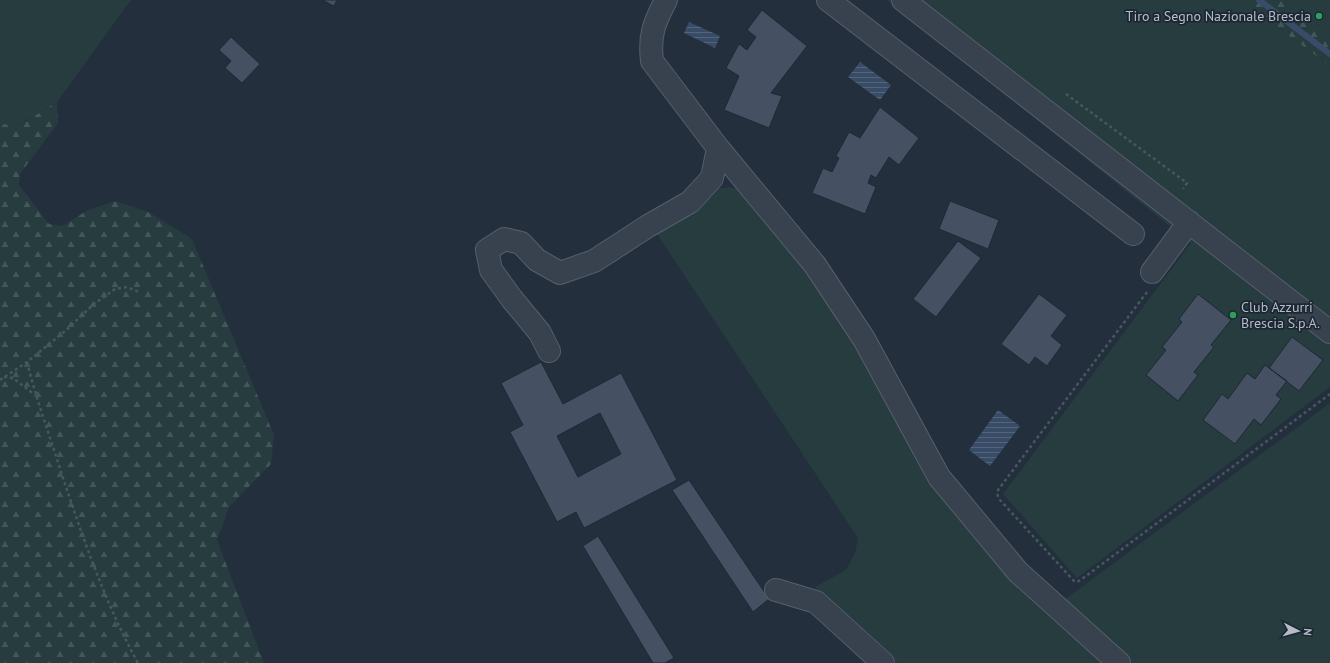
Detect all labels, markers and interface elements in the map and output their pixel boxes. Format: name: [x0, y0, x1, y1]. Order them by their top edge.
place label: Tiro a Segno Nazionale Brescia: [1126, 7, 1311, 25]
marker: Tiro a Segno Nazionale Brescia: [1314, 11, 1324, 21]
place label: Club Azzurri Brescia S.p.A.: [1241, 298, 1320, 332]
marker: Club Azzurri Brescia S.p.A.: [1228, 310, 1238, 320]
north arrow: [1278, 611, 1318, 651]
text: N: [1301, 628, 1315, 636]

